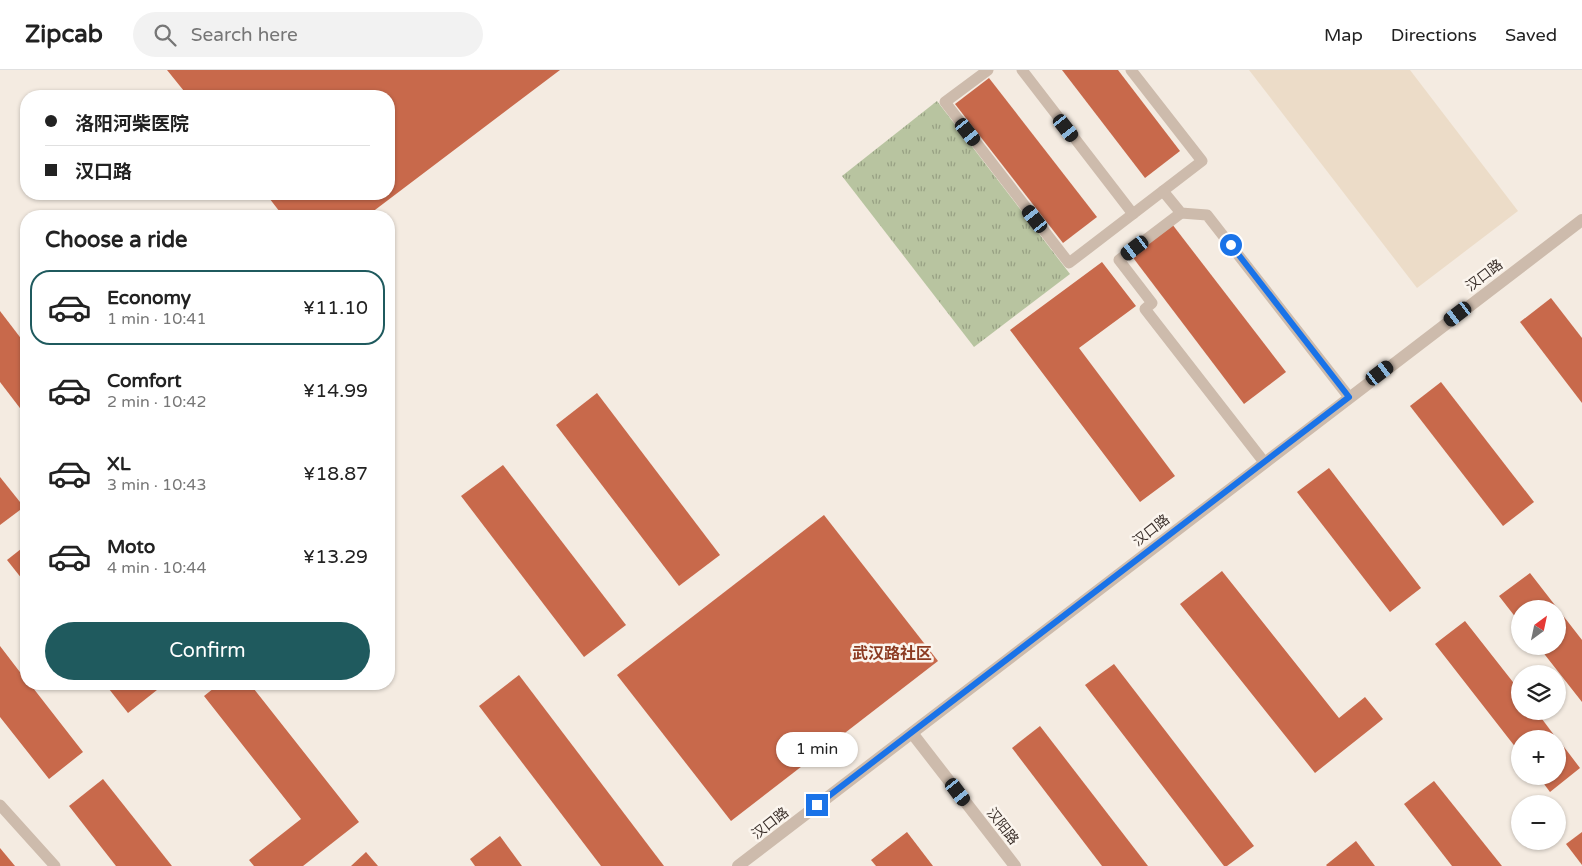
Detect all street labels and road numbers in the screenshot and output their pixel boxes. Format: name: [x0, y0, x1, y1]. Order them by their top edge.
street label: 汉口路: [1462, 256, 1506, 295]
street label: 汉口路: [1130, 511, 1173, 550]
street label: 汉口路: [749, 804, 792, 843]
street label: 汉阳路: [983, 805, 1022, 848]

